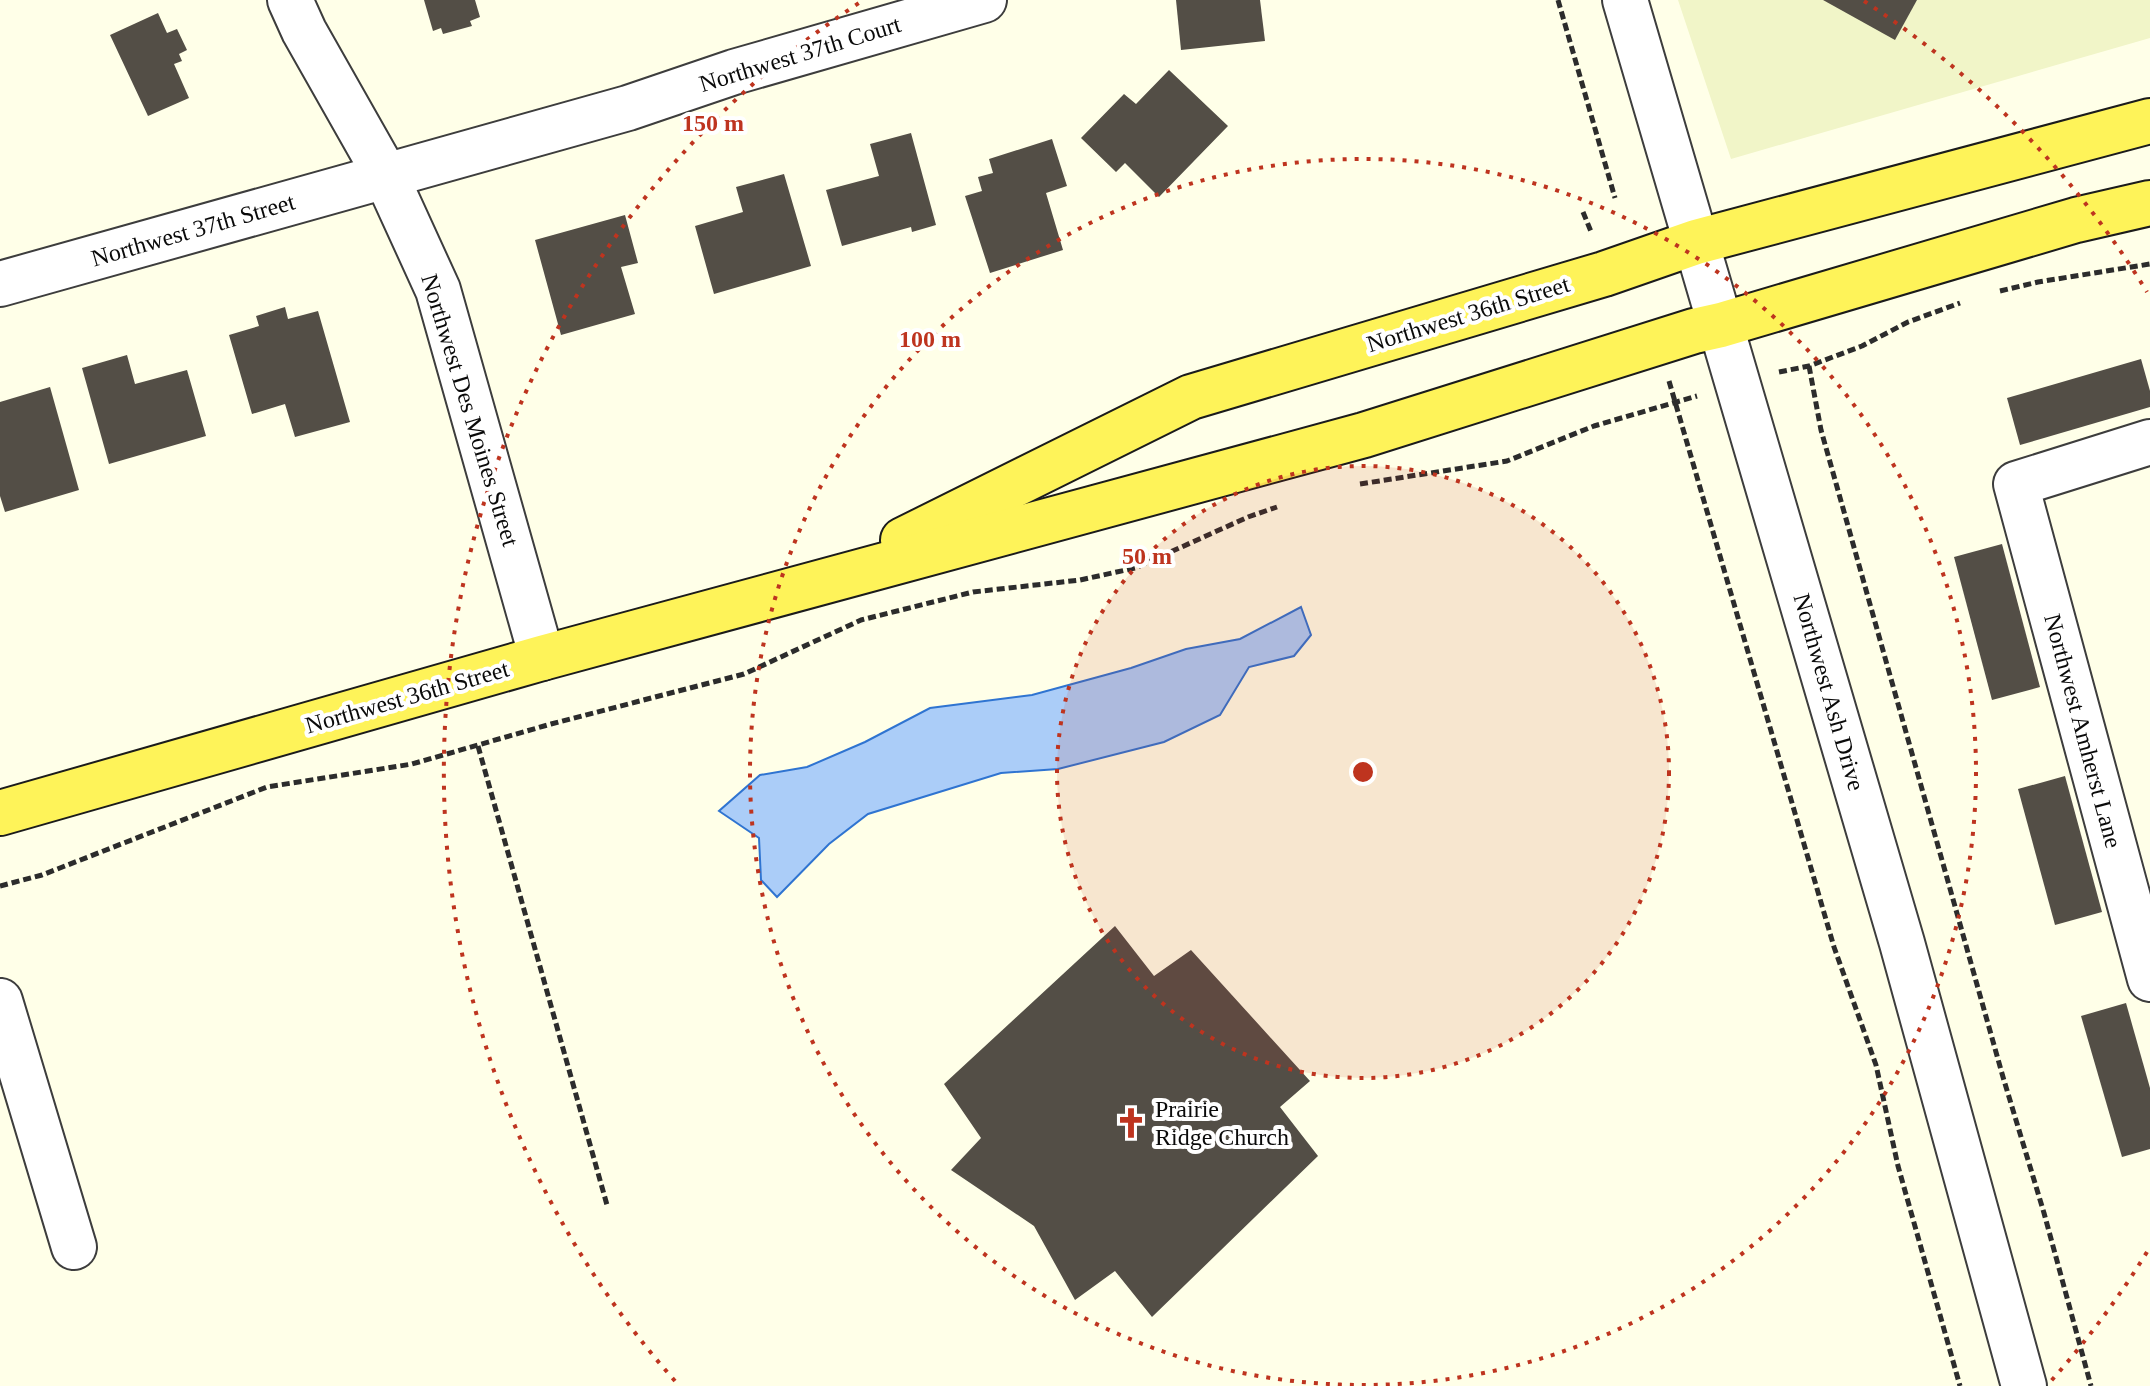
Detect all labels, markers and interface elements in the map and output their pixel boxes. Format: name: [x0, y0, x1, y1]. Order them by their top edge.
street label: Northwest 37th Court: [696, 11, 904, 97]
text: 150 m: [682, 110, 744, 136]
street label: Northwest 37th Street: [88, 188, 298, 272]
street label: Northwest Des Moines Street: [416, 271, 524, 550]
street label: Northwest 36th Street: [1363, 271, 1573, 357]
text: 100 m: [899, 326, 961, 352]
text: 50 m: [1122, 543, 1172, 569]
street label: Northwest Ash Drive: [1788, 590, 1870, 794]
street label: Northwest Amherst Lane: [2039, 611, 2127, 851]
street label: Northwest 36th Street: [302, 655, 512, 739]
centre of rings: [1349, 758, 1377, 786]
place label: Prairie Ridge Church: [1155, 1096, 1289, 1150]
church icon: Prairie Ridge Church: [1114, 1106, 1148, 1140]

